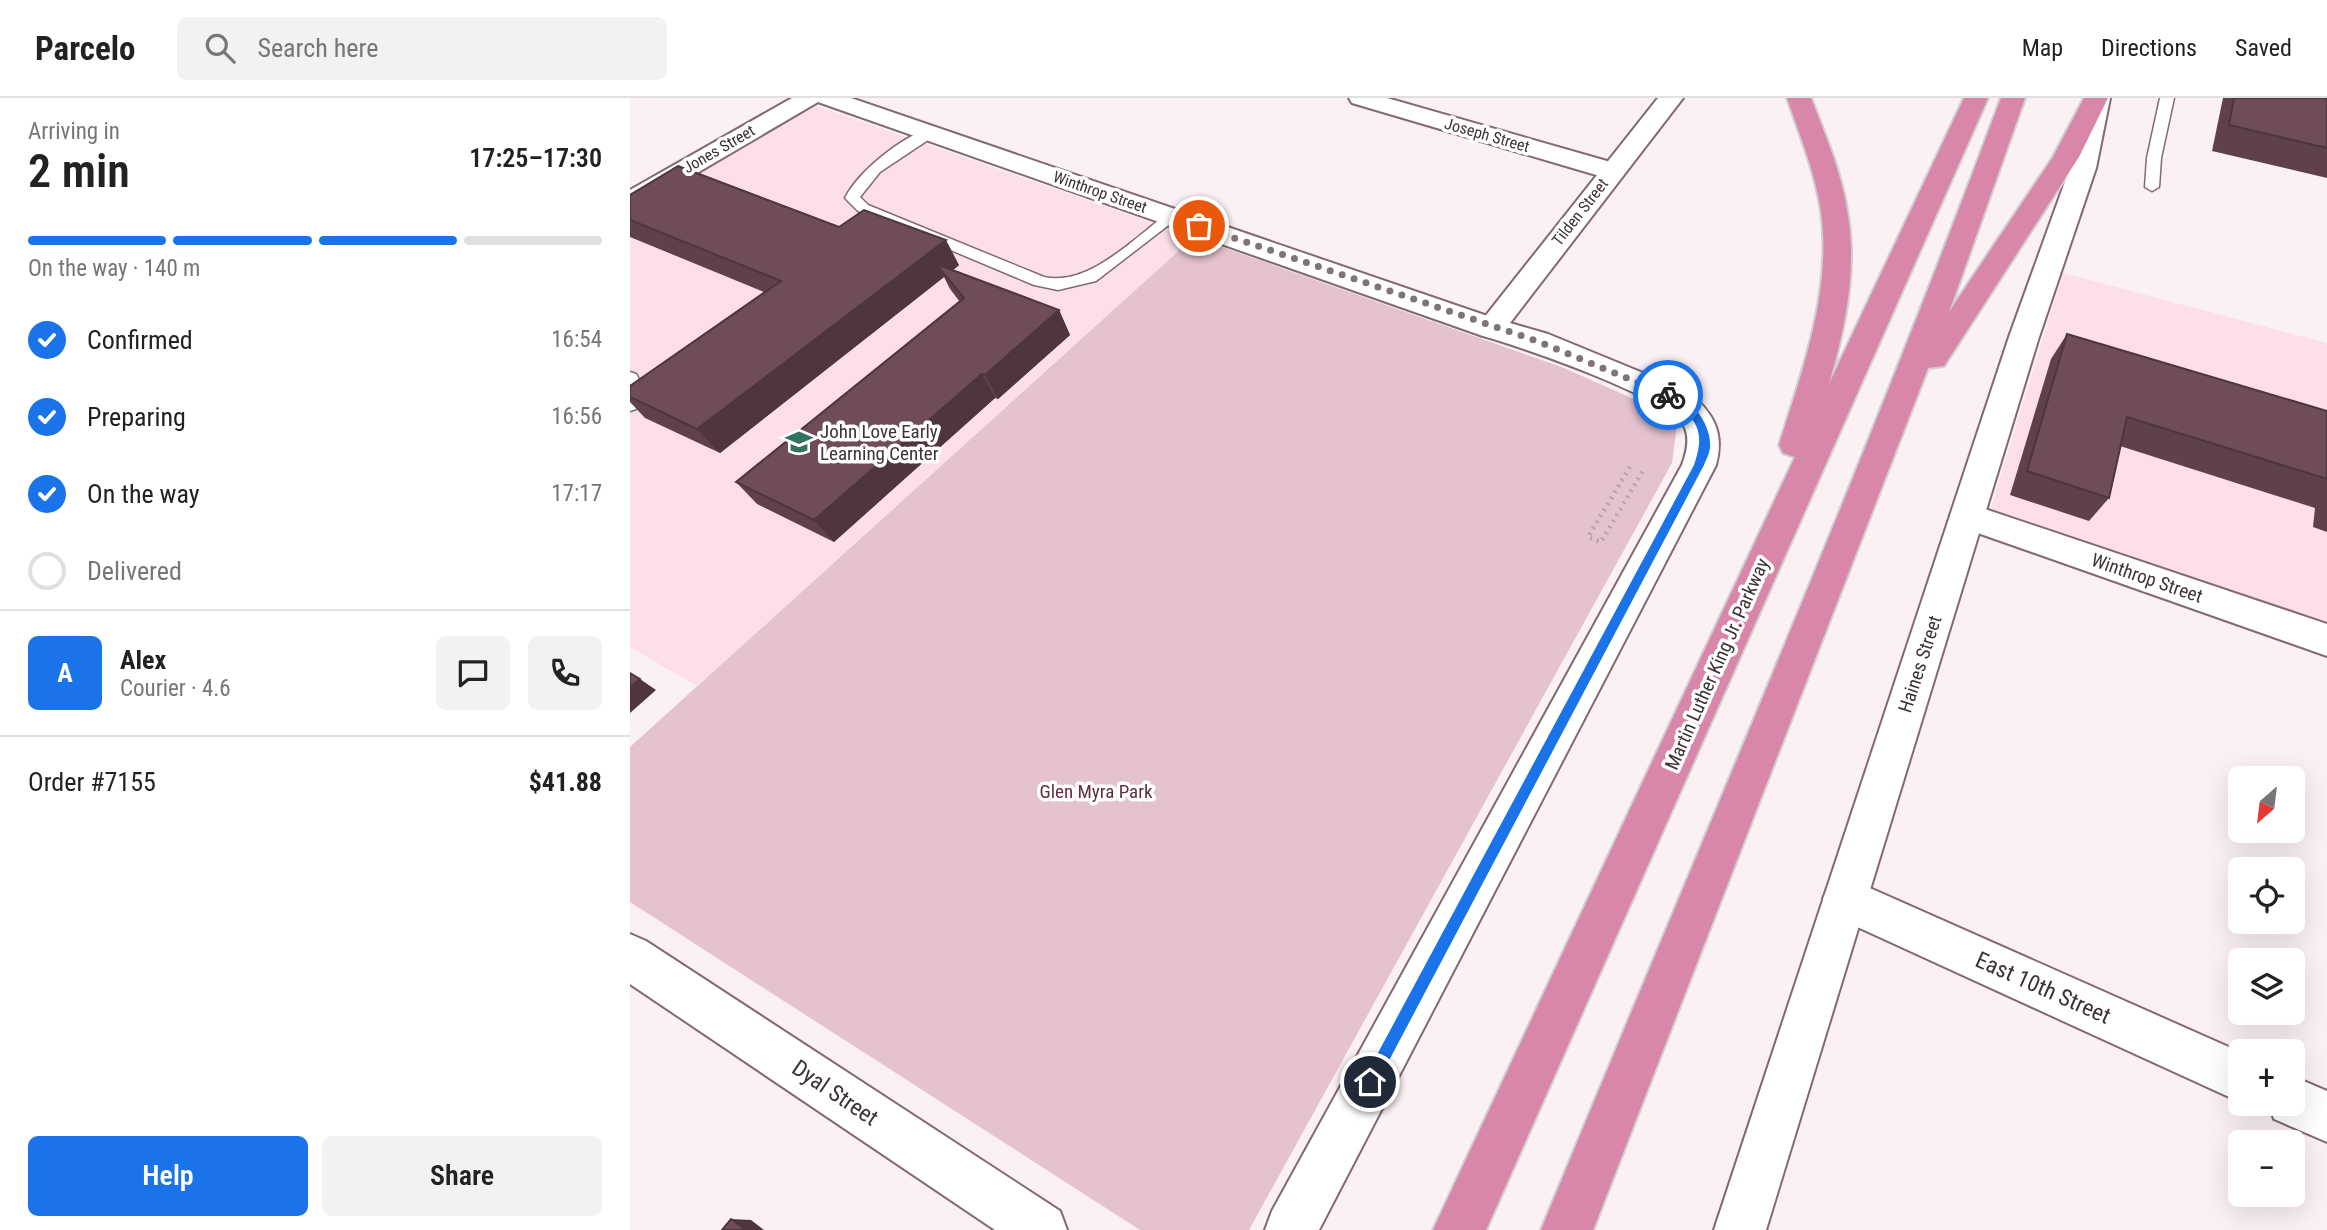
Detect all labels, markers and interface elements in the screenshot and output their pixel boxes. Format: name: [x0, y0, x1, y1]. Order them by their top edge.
search box: [177, 17, 667, 80]
text: Parcelo: [35, 29, 135, 68]
icon: search: [201, 29, 239, 67]
text: Search here: [257, 33, 378, 63]
text: Map: [2022, 34, 2063, 62]
text: Directions: [2101, 34, 2197, 62]
text: Saved: [2235, 34, 2292, 62]
street label: Joseph Street: [1442, 114, 1532, 156]
text: Arriving in: [28, 118, 120, 145]
street label: Jones Street: [680, 121, 758, 177]
text: 17:25–17:30: [469, 143, 602, 173]
text: 2 min: [28, 144, 130, 198]
street label: Winthrop Street: [1051, 167, 1150, 217]
street label: Tilden Street: [1548, 174, 1612, 249]
pin: [1169, 196, 1229, 256]
icon: bag: [1180, 207, 1218, 245]
text: On the way · 140 m: [28, 255, 200, 282]
icon: check: [28, 321, 66, 359]
text: Confirmed: [87, 325, 193, 355]
text: 16:54: [551, 326, 602, 353]
courier: [1633, 360, 1703, 430]
icon: bike: [1649, 376, 1687, 414]
icon: check: [28, 398, 66, 436]
text: Preparing: [87, 402, 186, 432]
text: 16:56: [551, 403, 602, 430]
place label: John Love Early Learning Center: [820, 420, 939, 465]
school or university icon: John Love Early Learning Center: [784, 427, 814, 457]
icon: check: [28, 475, 66, 513]
text: On the way: [87, 479, 200, 509]
text: 17:17: [551, 480, 602, 507]
street label: Winthrop Street: [2088, 548, 2206, 608]
street label: Martin Luther King Jr. Parkway: [1660, 555, 1774, 773]
text: Delivered: [87, 556, 182, 586]
street label: Haines Street: [1893, 612, 1947, 716]
button: chat: [436, 636, 510, 710]
button: phone: [528, 636, 602, 710]
text: Alex: [120, 645, 166, 675]
text: A: [57, 658, 73, 688]
text: Courier · 4.6: [120, 675, 231, 702]
north arrow: [2228, 766, 2305, 844]
map controls: [2228, 766, 2305, 1207]
text: Order #7155: [28, 767, 156, 797]
text: $41.88: [529, 767, 602, 797]
park label: Glen Myra Park: [1039, 780, 1153, 803]
button: locate: [2228, 857, 2305, 934]
street label: East 10th Street: [1971, 946, 2115, 1030]
button: layers: [2228, 948, 2305, 1025]
button: +: [2228, 1039, 2305, 1116]
pin: [1340, 1052, 1400, 1112]
street label: Dyal Street: [787, 1054, 883, 1132]
icon: home: [1351, 1063, 1389, 1101]
button: −: [2228, 1130, 2305, 1207]
button: Help: [28, 1136, 308, 1216]
button: Share: [322, 1136, 602, 1216]

